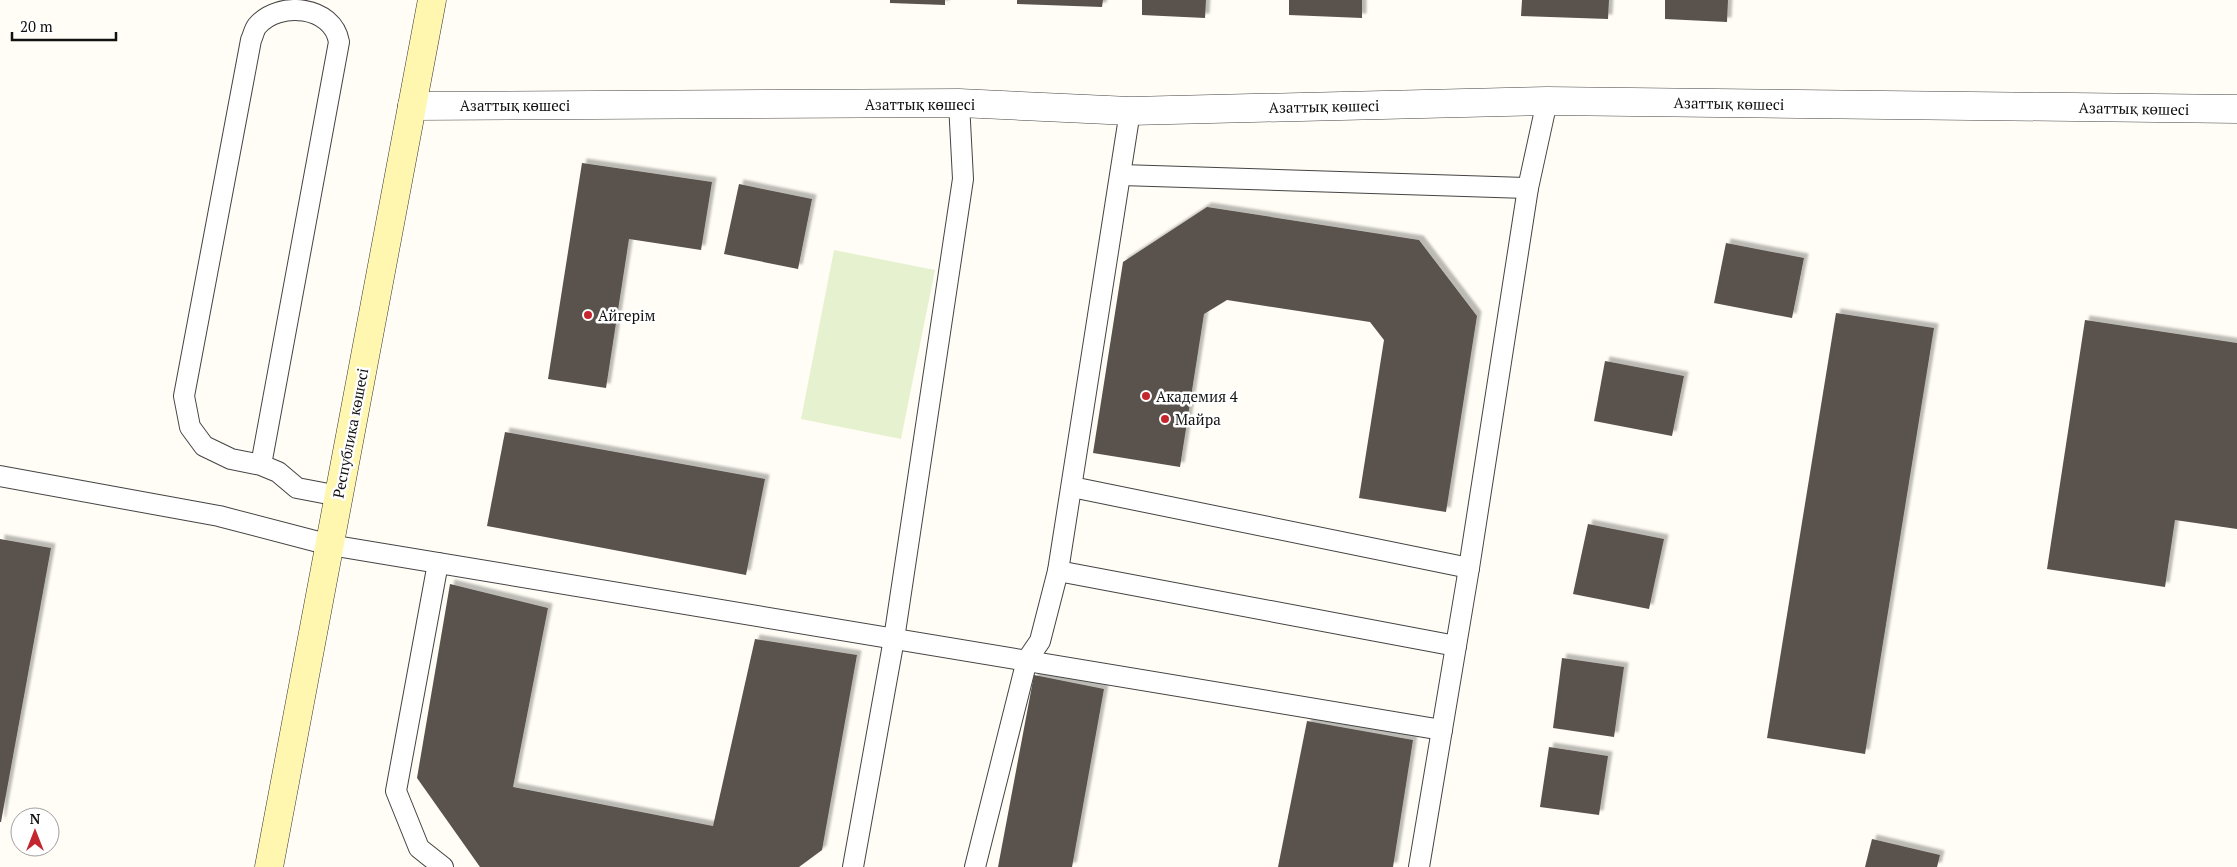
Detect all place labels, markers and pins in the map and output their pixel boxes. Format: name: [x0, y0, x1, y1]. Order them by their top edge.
place label: Айгерім: [598, 305, 655, 325]
marker: Айгерім: [582, 309, 594, 321]
place label: Академия 4: [1156, 386, 1238, 406]
marker: Академия 4: [1140, 390, 1152, 402]
place label: Майра: [1175, 409, 1221, 429]
marker: Майра: [1159, 413, 1171, 425]

